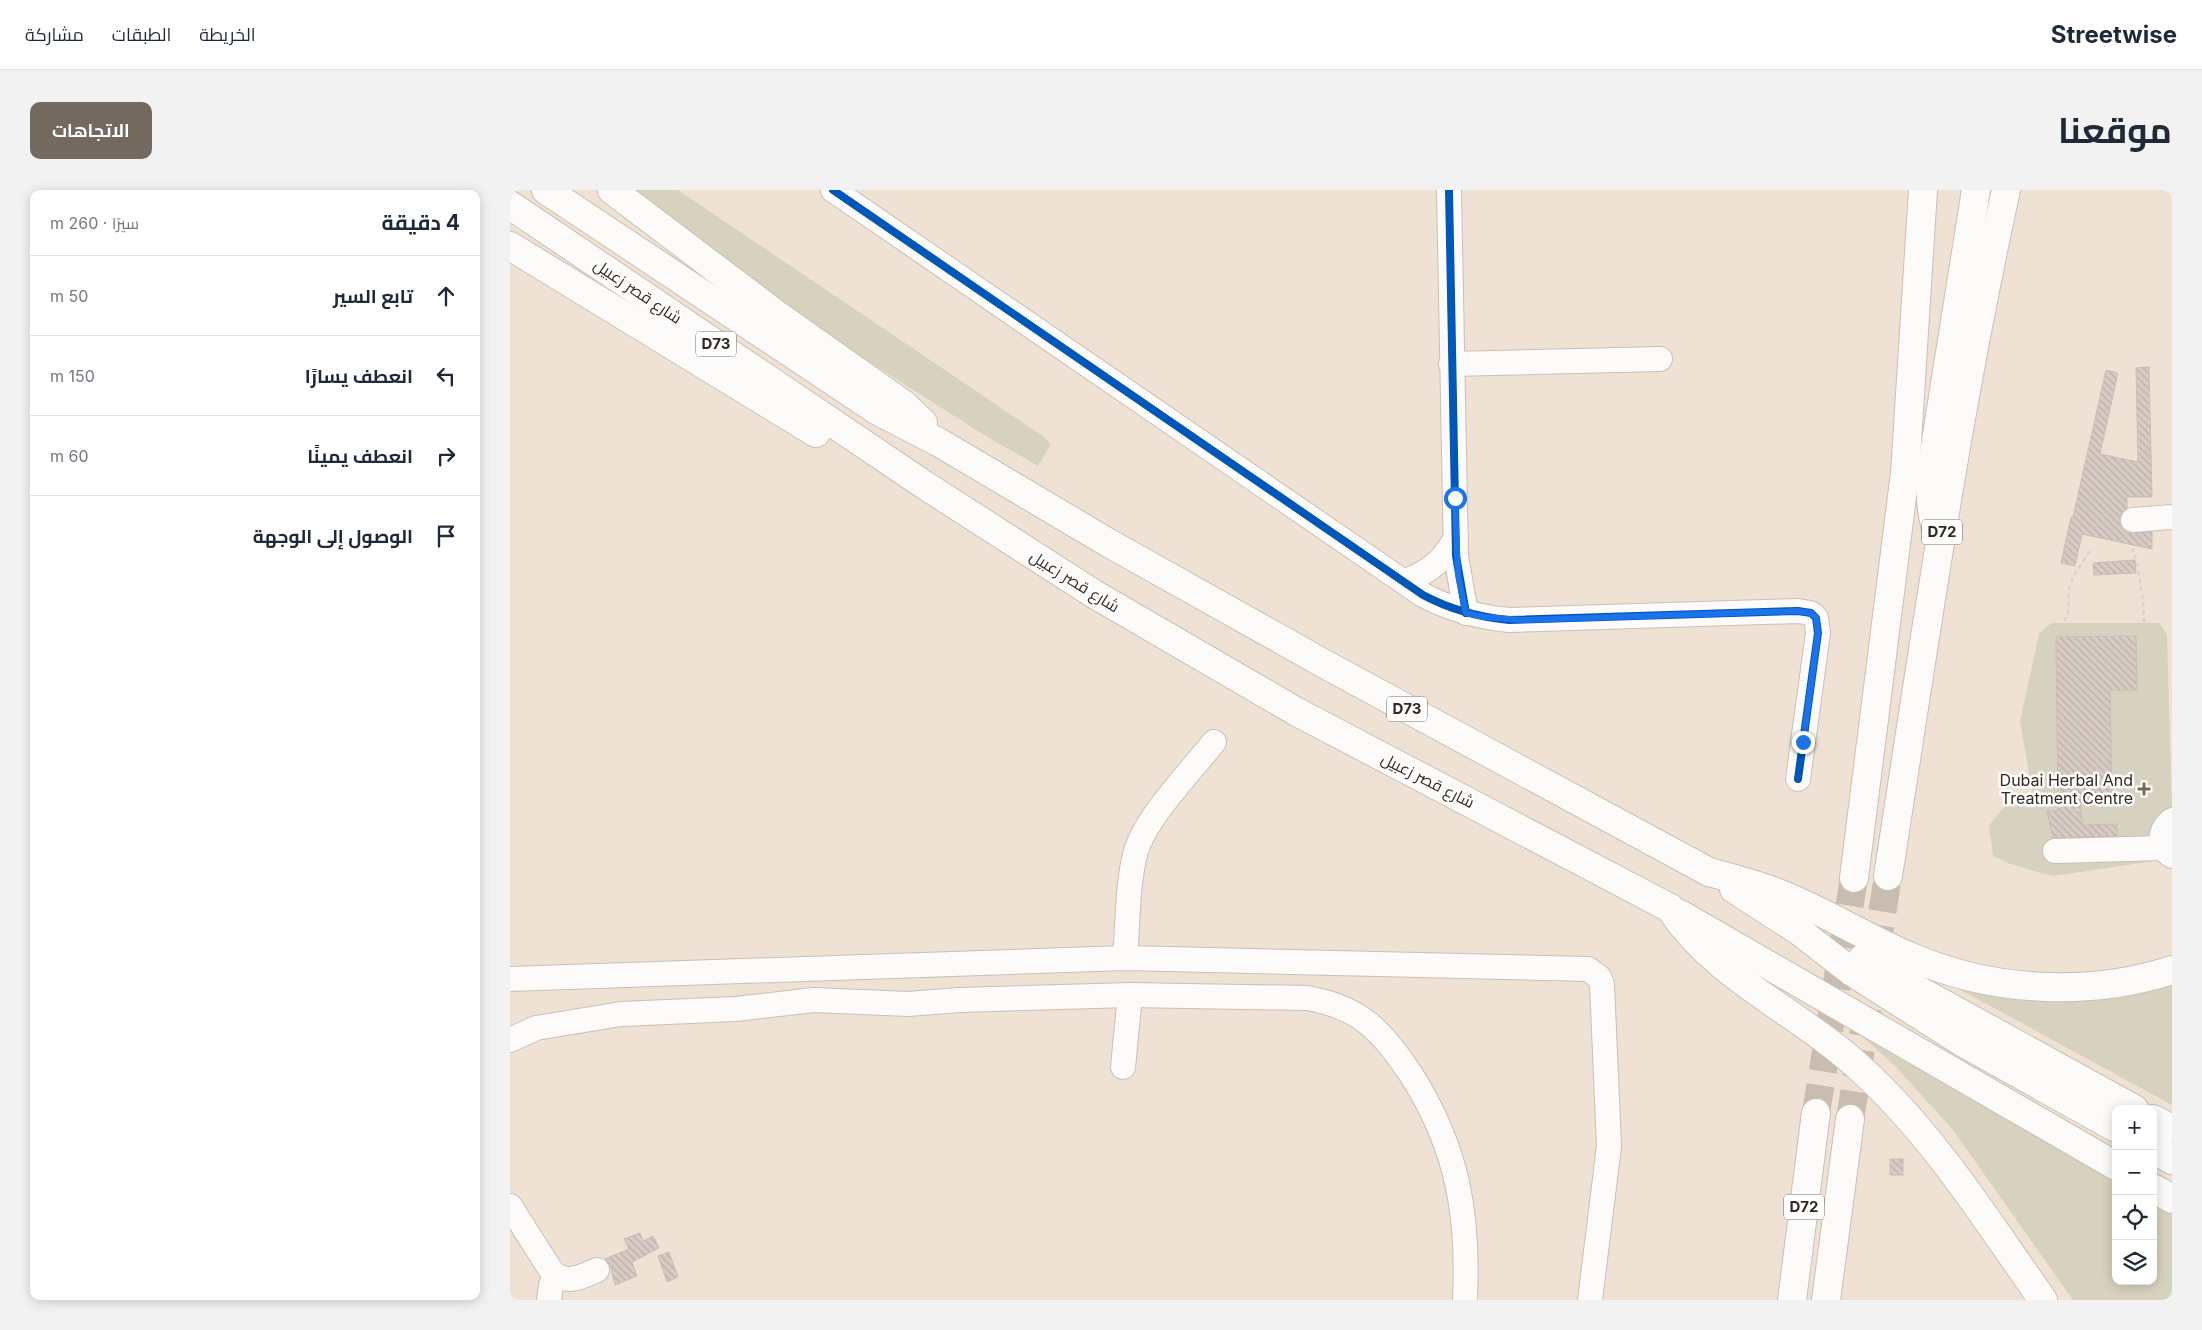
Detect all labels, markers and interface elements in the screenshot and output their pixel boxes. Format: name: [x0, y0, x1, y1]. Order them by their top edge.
text: Streetwise: [2051, 20, 2177, 49]
text: مشاركة: [25, 24, 84, 45]
text: الطبقات: [112, 24, 171, 45]
text: الخريطة: [199, 24, 256, 45]
button: الاتجاهات: [30, 102, 152, 159]
text: موقعنا: [2058, 109, 2172, 151]
text: 4 دقيقة: [381, 210, 460, 235]
text: سيرًا · 260 m: [50, 213, 139, 233]
street label: شارع قصر زعبيل: [589, 254, 686, 329]
icon: ahead: [432, 282, 460, 310]
text: تابع السير: [333, 285, 413, 308]
text: 50 m: [50, 286, 88, 306]
road number: D73: [696, 332, 736, 356]
icon: left: [432, 362, 460, 390]
text: انعطف يسارًا: [305, 365, 413, 388]
text: 150 m: [50, 366, 95, 386]
icon: right: [432, 442, 460, 470]
text: انعطف يمينًا: [307, 445, 413, 468]
text: 60 m: [50, 446, 89, 466]
route start: [1444, 487, 1467, 510]
road number: D72: [1922, 520, 1962, 544]
icon: arrive: [432, 522, 460, 550]
text: الوصول إلى الوجهة: [253, 525, 413, 548]
street label: شارع قصر زعبيل: [1025, 546, 1124, 618]
road number: D73: [1387, 696, 1427, 722]
route end: [1792, 731, 1815, 754]
street label: شارع قصر زعبيل: [1377, 748, 1478, 814]
place label: Dubai Herbal And Treatment Centre: [2000, 770, 2133, 808]
marker: Dubai Herbal And Treatment Centre: [2137, 782, 2151, 796]
map controls: [2112, 1105, 2157, 1285]
button: +: [2112, 1105, 2157, 1150]
button: −: [2112, 1150, 2157, 1195]
road number: D72: [1784, 1194, 1824, 1220]
button: locate: [2112, 1195, 2157, 1240]
button: layers: [2112, 1240, 2157, 1285]

